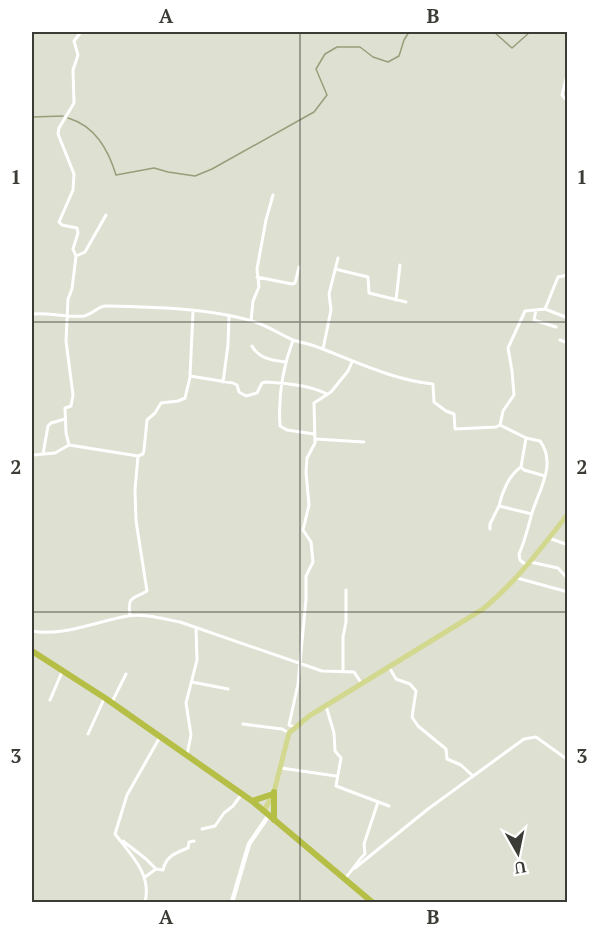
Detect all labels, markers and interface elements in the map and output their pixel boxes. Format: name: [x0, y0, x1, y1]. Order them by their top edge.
text: A: [159, 2, 174, 29]
text: B: [427, 2, 440, 29]
text: 1: [10, 163, 22, 190]
text: 1: [576, 163, 588, 190]
text: 2: [10, 453, 22, 480]
text: 2: [576, 453, 588, 480]
text: 3: [10, 742, 22, 769]
text: 3: [576, 742, 588, 769]
north arrow: [488, 823, 548, 883]
text: U: [512, 856, 528, 880]
text: A: [159, 903, 174, 930]
text: B: [427, 903, 440, 930]

